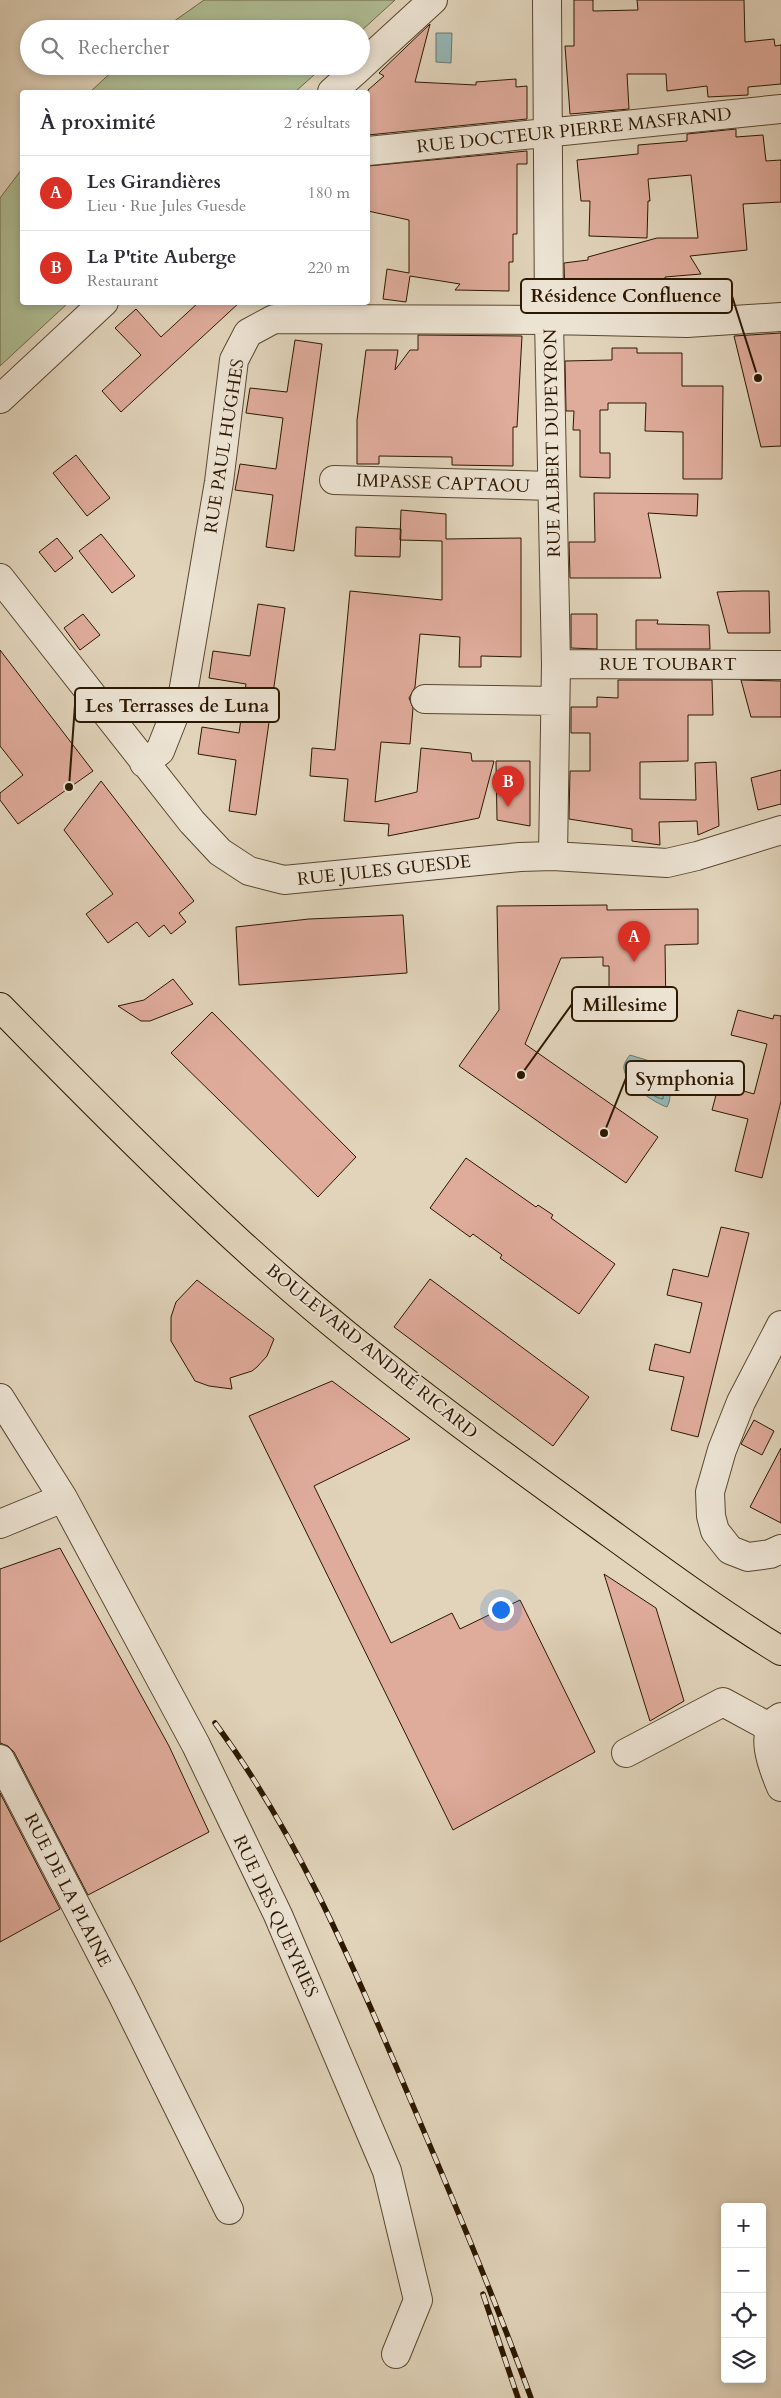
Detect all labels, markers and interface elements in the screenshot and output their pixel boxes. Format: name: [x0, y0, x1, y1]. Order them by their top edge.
search box: [20, 20, 370, 75]
icon: search: [38, 34, 66, 62]
text: Rechercher: [78, 35, 169, 61]
street label: RUE DOCTEUR PIERRE MASFRAND: [415, 102, 733, 159]
text: À proximité: [40, 108, 156, 137]
text: 2 résultats: [284, 112, 350, 134]
text: Les Girandières: [87, 169, 221, 195]
text: A: [50, 182, 62, 204]
text: 180 m: [308, 182, 350, 204]
text: Lieu · Rue Jules Guesde: [87, 195, 246, 217]
text: La P'tite Auberge: [87, 244, 236, 270]
text: B: [50, 257, 62, 279]
text: 220 m: [308, 257, 350, 279]
text: Restaurant: [87, 270, 158, 292]
callout: Résidence Confluence: [521, 279, 732, 313]
text: Résidence Confluence: [530, 283, 722, 309]
street label: RUE ALBERT DUPEYRON: [538, 328, 567, 557]
street label: RUE PAUL HUGHES: [198, 357, 251, 535]
street label: IMPASSE CAPTAOU: [356, 468, 531, 499]
street label: RUE TOUBART: [599, 652, 737, 677]
callout: Les Terrasses de Luna: [75, 688, 279, 722]
text: Les Terrasses de Luna: [85, 693, 270, 719]
pin: B: [492, 766, 524, 807]
street label: RUE JULES GUESDE: [296, 849, 472, 892]
pin: A: [618, 921, 650, 962]
callout: Millesime: [572, 987, 677, 1021]
text: Millesime: [583, 992, 667, 1018]
callout: Symphonia: [626, 1061, 744, 1095]
text: Symphonia: [636, 1066, 735, 1092]
street label: BOULEVARD ANDRÉ RICARD: [260, 1258, 483, 1445]
your location: [488, 1597, 514, 1623]
street label: RUE DE LA PLAINE: [18, 1809, 117, 1971]
street label: RUE DES QUEYRIES: [227, 1831, 324, 2001]
map controls: [721, 2203, 766, 2383]
button: +: [721, 2203, 766, 2248]
button: −: [721, 2248, 766, 2293]
button: locate: [721, 2293, 766, 2338]
button: layers: [721, 2338, 766, 2383]

